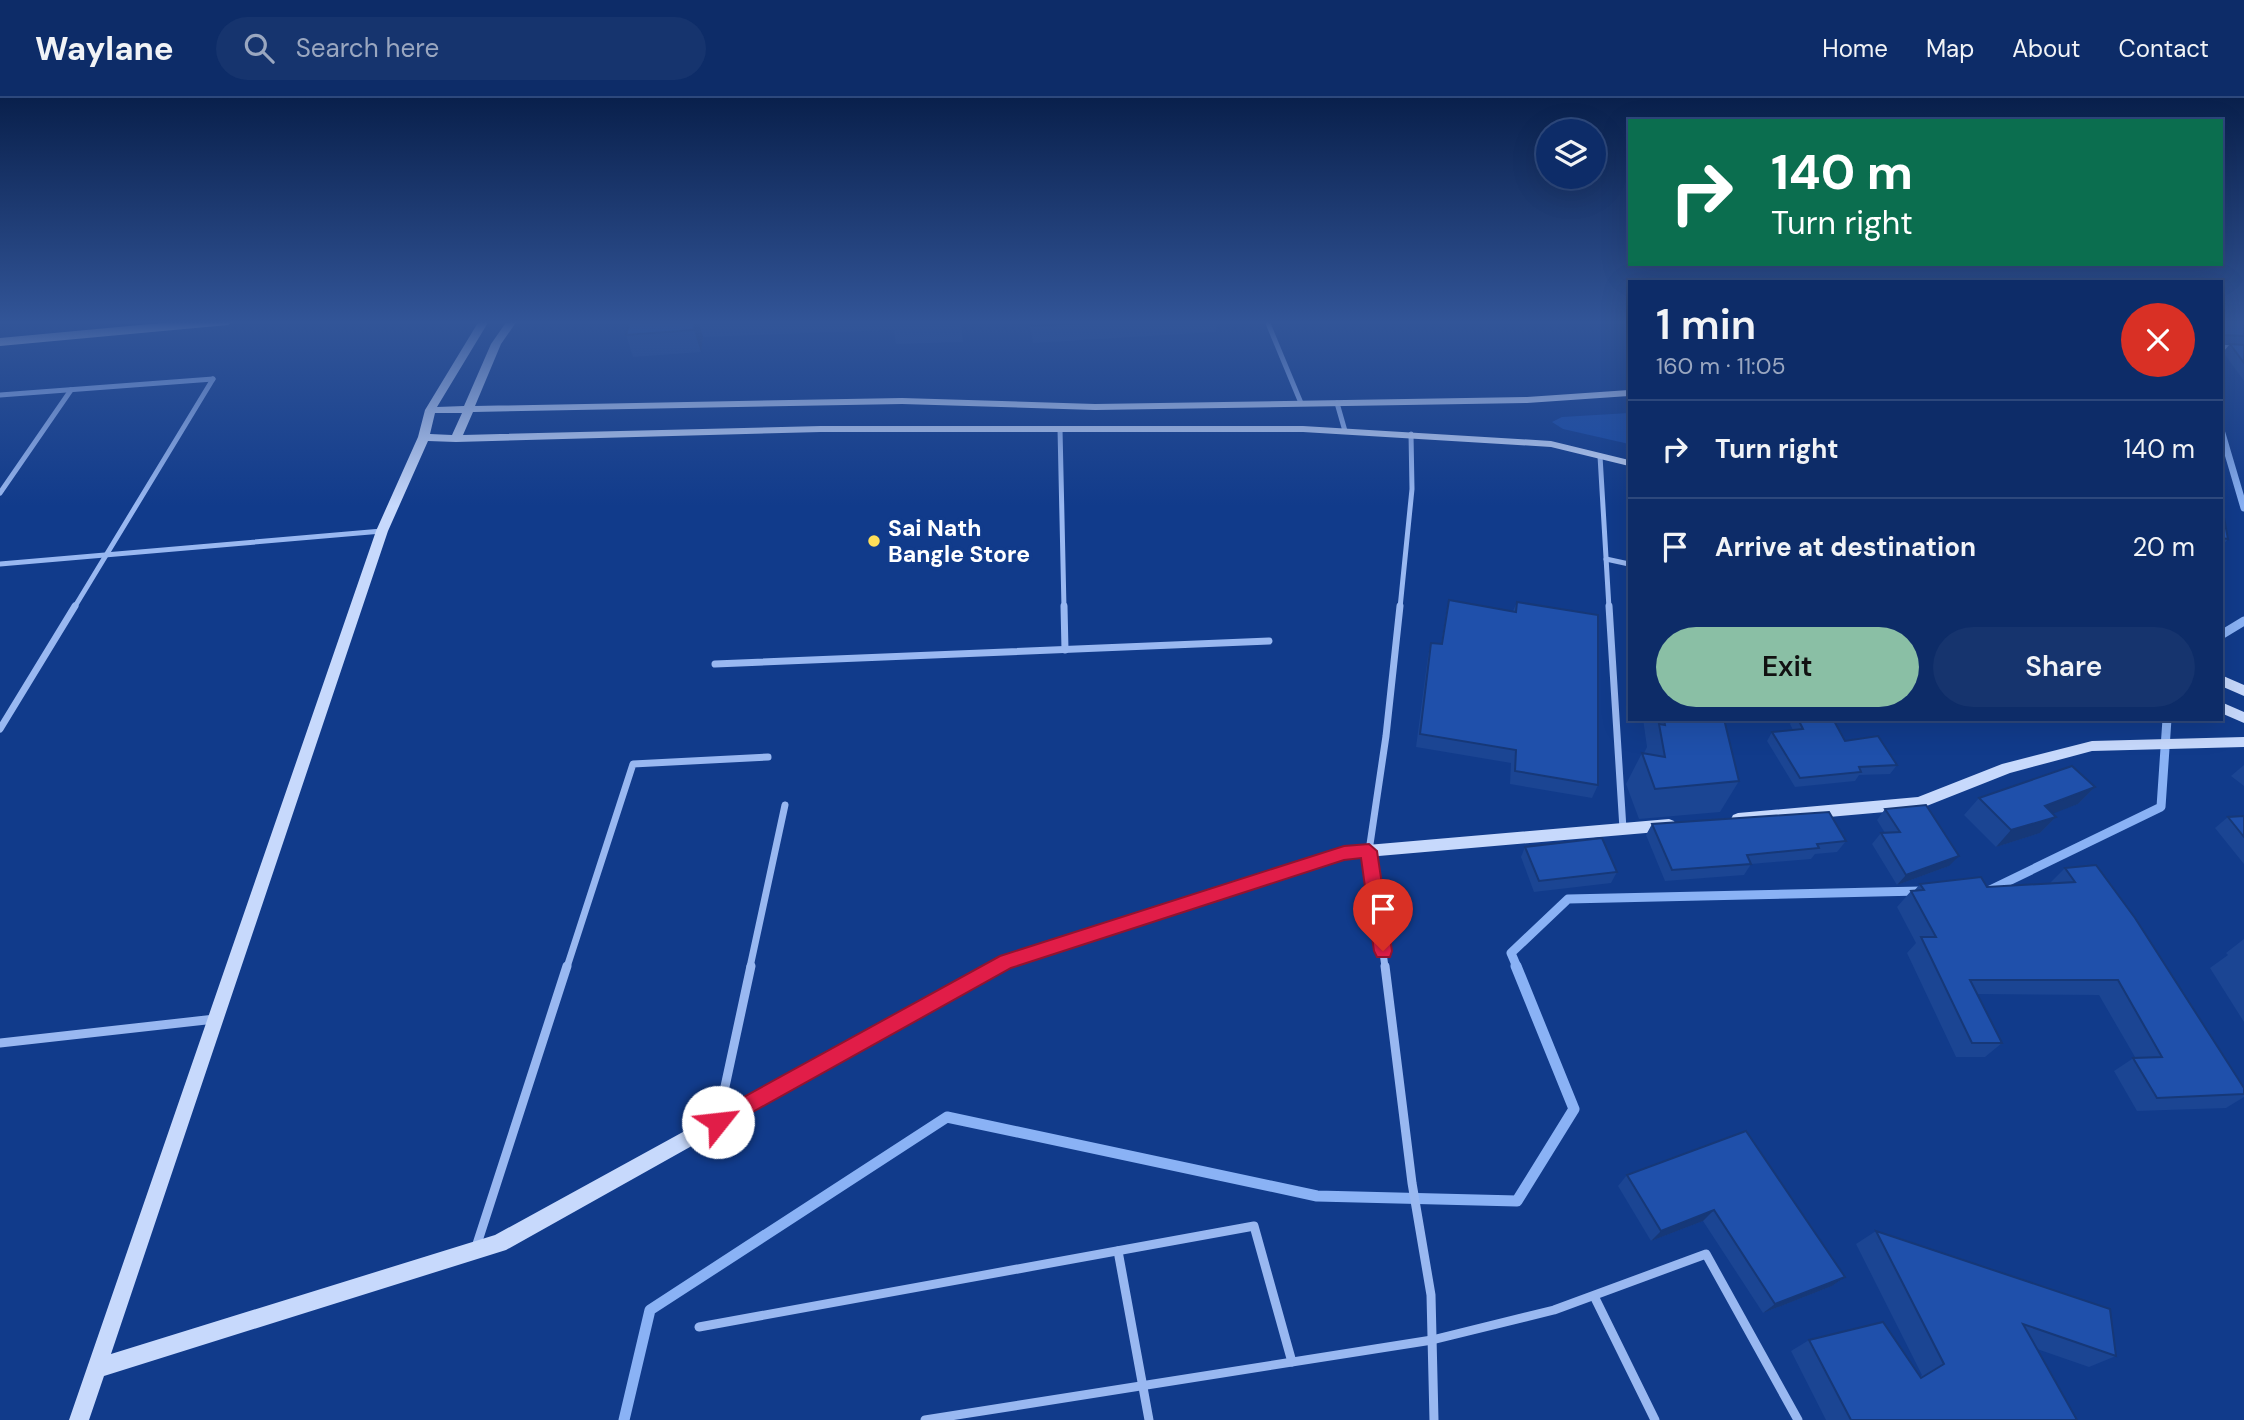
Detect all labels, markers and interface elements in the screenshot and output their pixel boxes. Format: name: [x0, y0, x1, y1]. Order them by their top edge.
search box: [216, 17, 706, 80]
text: Waylane: [35, 27, 174, 70]
icon: search: [240, 29, 278, 67]
text: Search here: [296, 31, 439, 65]
text: Home: [1822, 33, 1888, 64]
text: Map: [1926, 33, 1974, 64]
text: About: [2012, 33, 2081, 64]
text: Contact: [2119, 33, 2209, 64]
map controls: [1536, 119, 1606, 189]
button: layers: [1536, 119, 1606, 189]
text: 140 m: [1771, 140, 1913, 204]
icon: right: [1656, 147, 1747, 238]
text: Turn right: [1771, 202, 1913, 244]
text: 1 min: [1656, 297, 1756, 352]
button: close: [2121, 303, 2195, 377]
text: 160 m · 11:05: [1656, 351, 1786, 381]
icon: right: [1656, 430, 1694, 468]
text: Turn right: [1715, 432, 1839, 466]
text: 140 m: [2123, 432, 2195, 466]
place label: Sai Nath Bangle Store: [888, 513, 1030, 569]
icon: arrive: [1656, 528, 1694, 566]
text: Arrive at destination: [1715, 530, 1976, 564]
text: 20 m: [2132, 530, 2195, 564]
marker: Sai Nath Bangle Store: [866, 533, 882, 549]
button: Exit: [1656, 627, 1919, 707]
button: Share: [1933, 627, 2195, 707]
pin: [1353, 879, 1413, 951]
icon: arrive: [1364, 890, 1402, 928]
position arrow: [681, 1085, 755, 1159]

